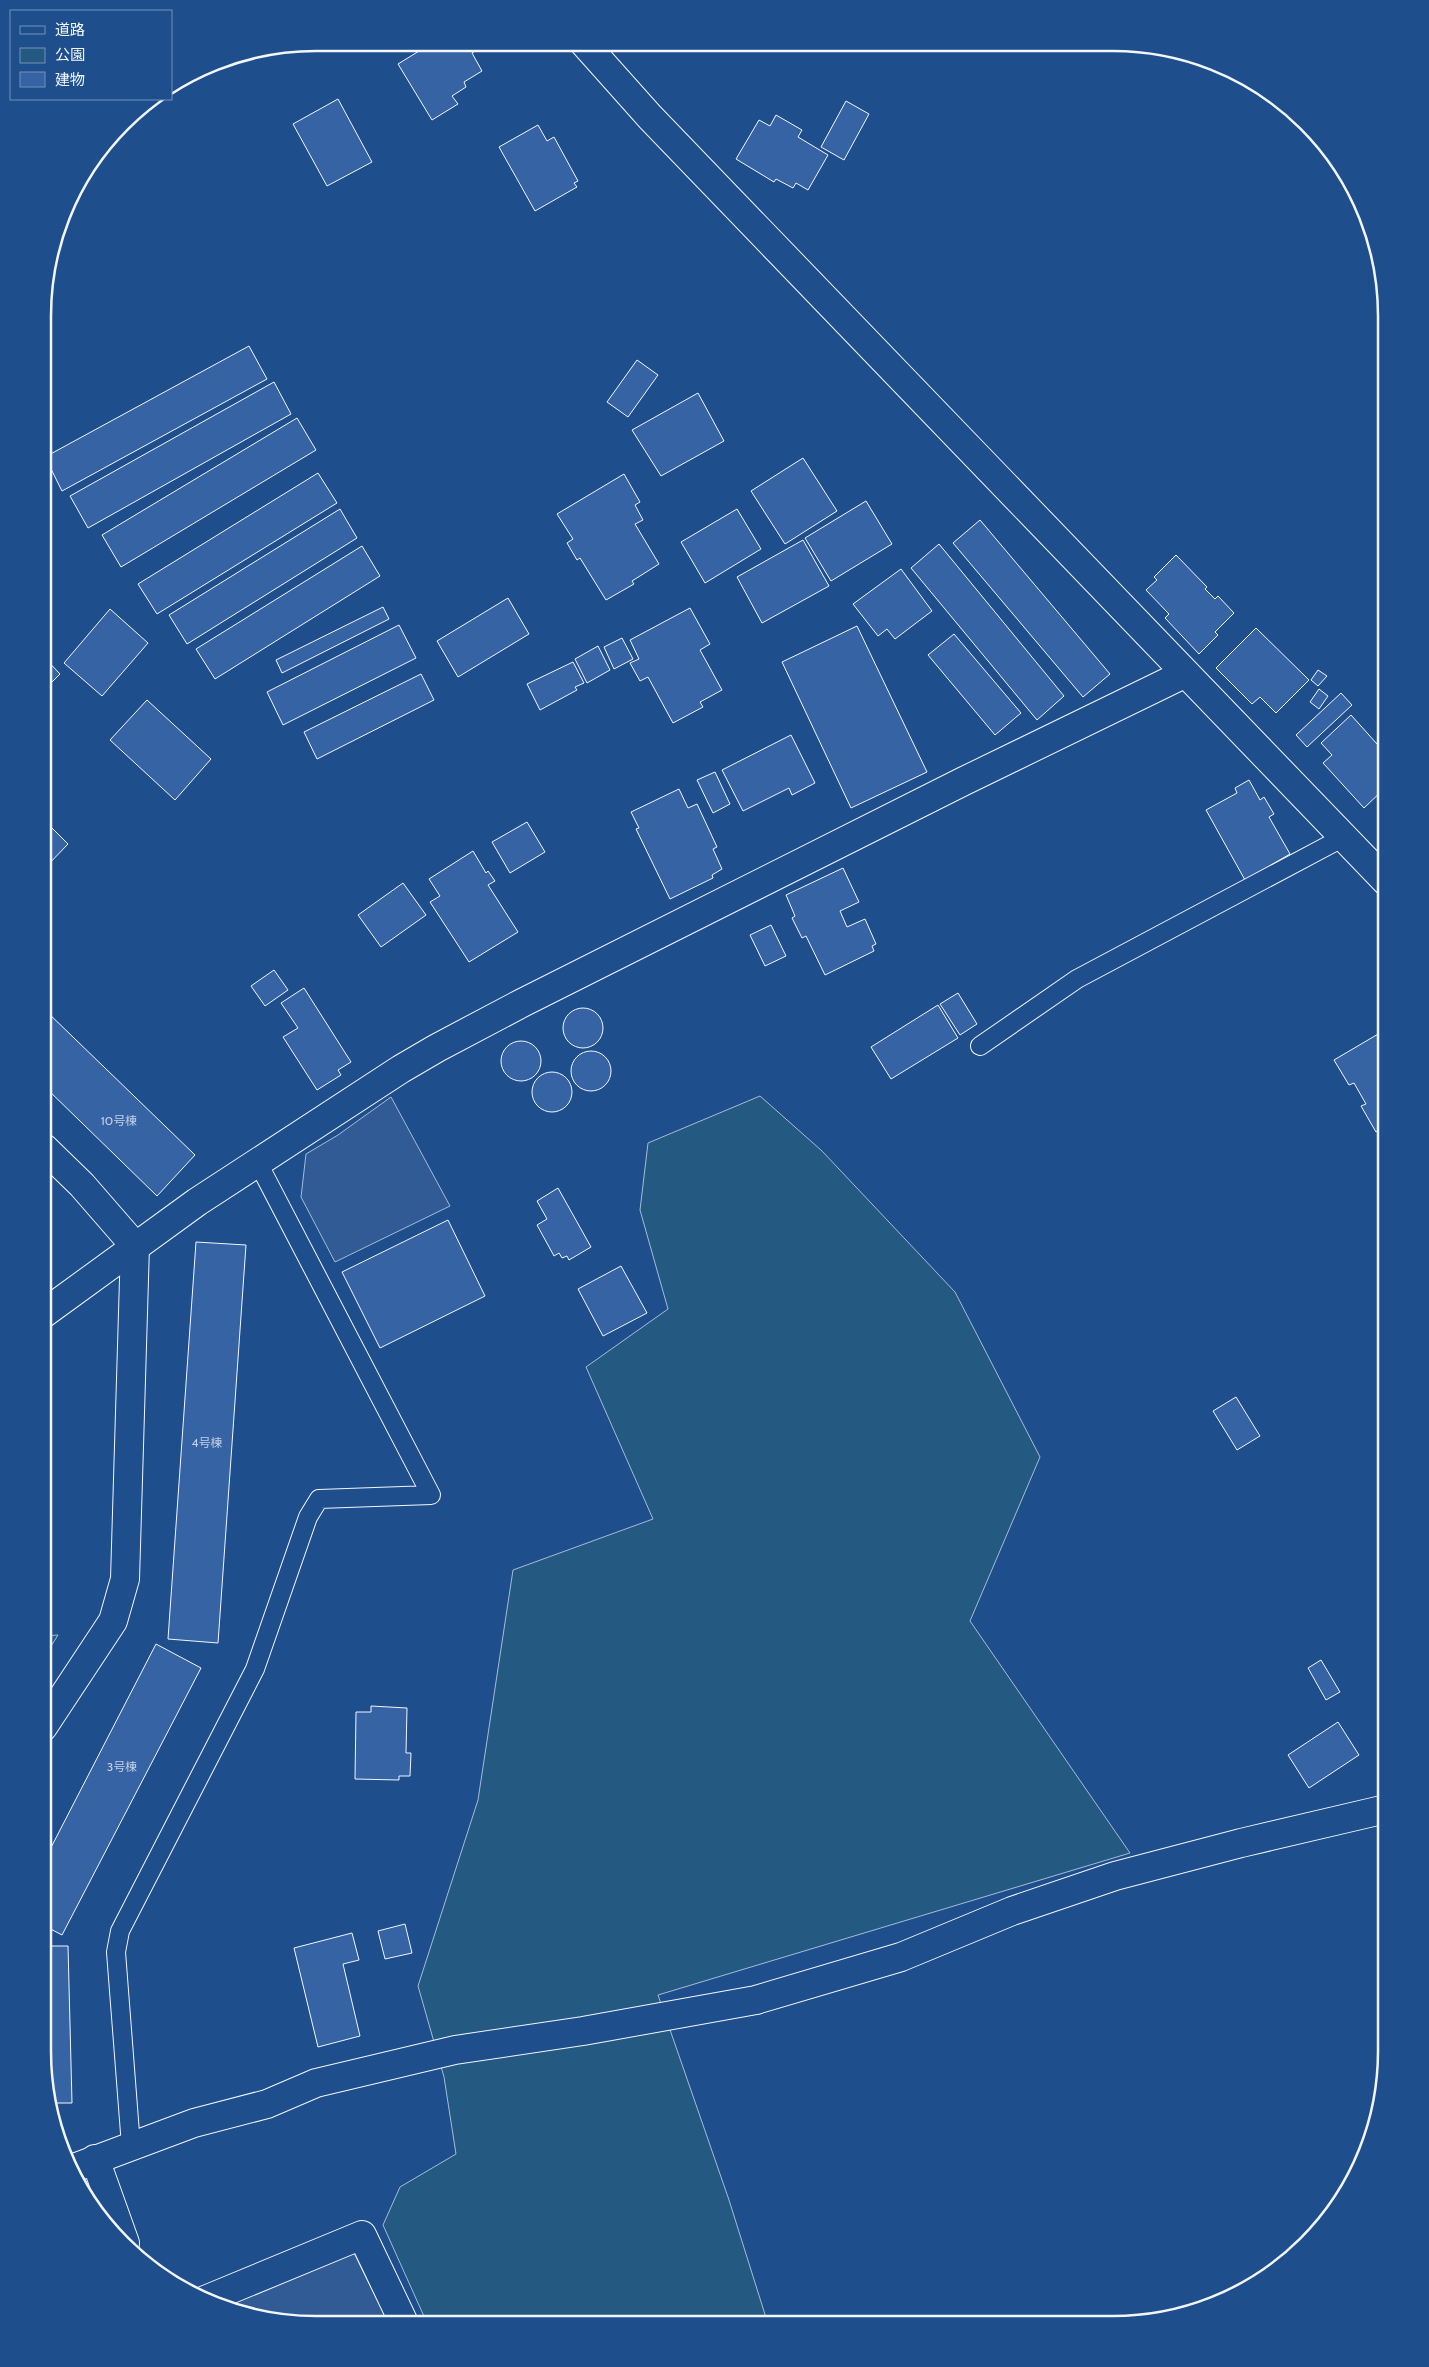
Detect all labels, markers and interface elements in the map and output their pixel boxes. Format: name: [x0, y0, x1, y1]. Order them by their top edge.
legend: [10, 10, 172, 100]
text: 道路: [55, 21, 85, 39]
text: 公園: [55, 46, 85, 64]
text: 建物: [55, 71, 85, 89]
house number: 10号棟: [101, 1113, 137, 1128]
house number: 4号棟: [192, 1435, 222, 1450]
house number: 3号棟: [107, 1759, 137, 1774]

